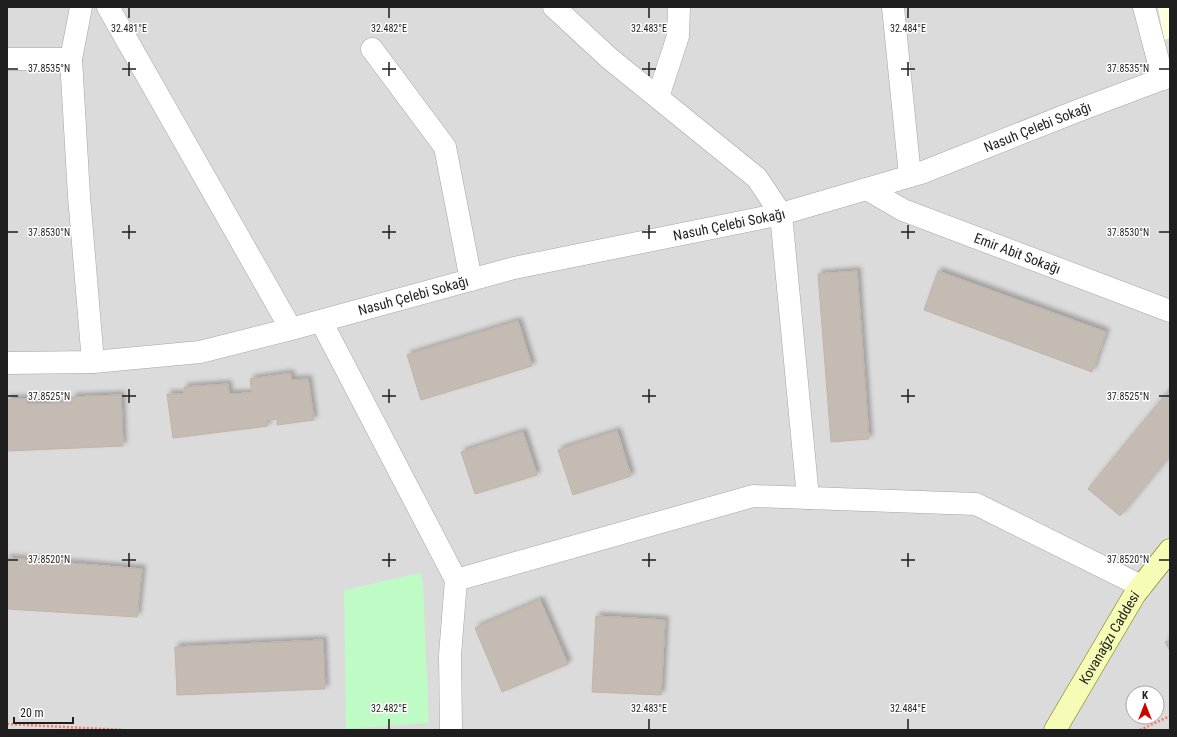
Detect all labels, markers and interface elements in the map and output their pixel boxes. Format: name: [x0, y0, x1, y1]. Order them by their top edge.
text: 32.481°E: [111, 23, 147, 34]
text: 32.482°E: [371, 23, 407, 34]
text: 32.483°E: [631, 23, 667, 34]
text: 32.484°E: [890, 23, 926, 34]
text: 37.8535°N: [28, 63, 70, 74]
text: 37.8535°N: [1107, 63, 1149, 74]
street label: Nasuh Çelebi Sokağı: [982, 99, 1093, 155]
street label: Nasuh Çelebi Sokağı: [672, 205, 787, 244]
text: 37.8530°N: [28, 227, 70, 238]
text: 37.8530°N: [1107, 227, 1149, 238]
street label: Emir Abit Sokağı: [972, 230, 1063, 277]
street label: Nasuh Çelebi Sokağı: [356, 273, 470, 318]
text: 37.8525°N: [28, 391, 70, 402]
text: 37.8525°N: [1107, 391, 1149, 402]
text: 37.8520°N: [28, 554, 70, 565]
text: 37.8520°N: [1107, 554, 1149, 565]
street label: Kovanağzı Caddesi: [1076, 588, 1142, 687]
north arrow: [1125, 685, 1165, 725]
text: K: [1142, 689, 1149, 702]
scale bar: [14, 699, 73, 725]
text: 32.482°E: [371, 703, 407, 714]
text: 32.483°E: [631, 703, 667, 714]
text: 32.484°E: [890, 703, 926, 714]
text: 20 m: [20, 706, 44, 720]

